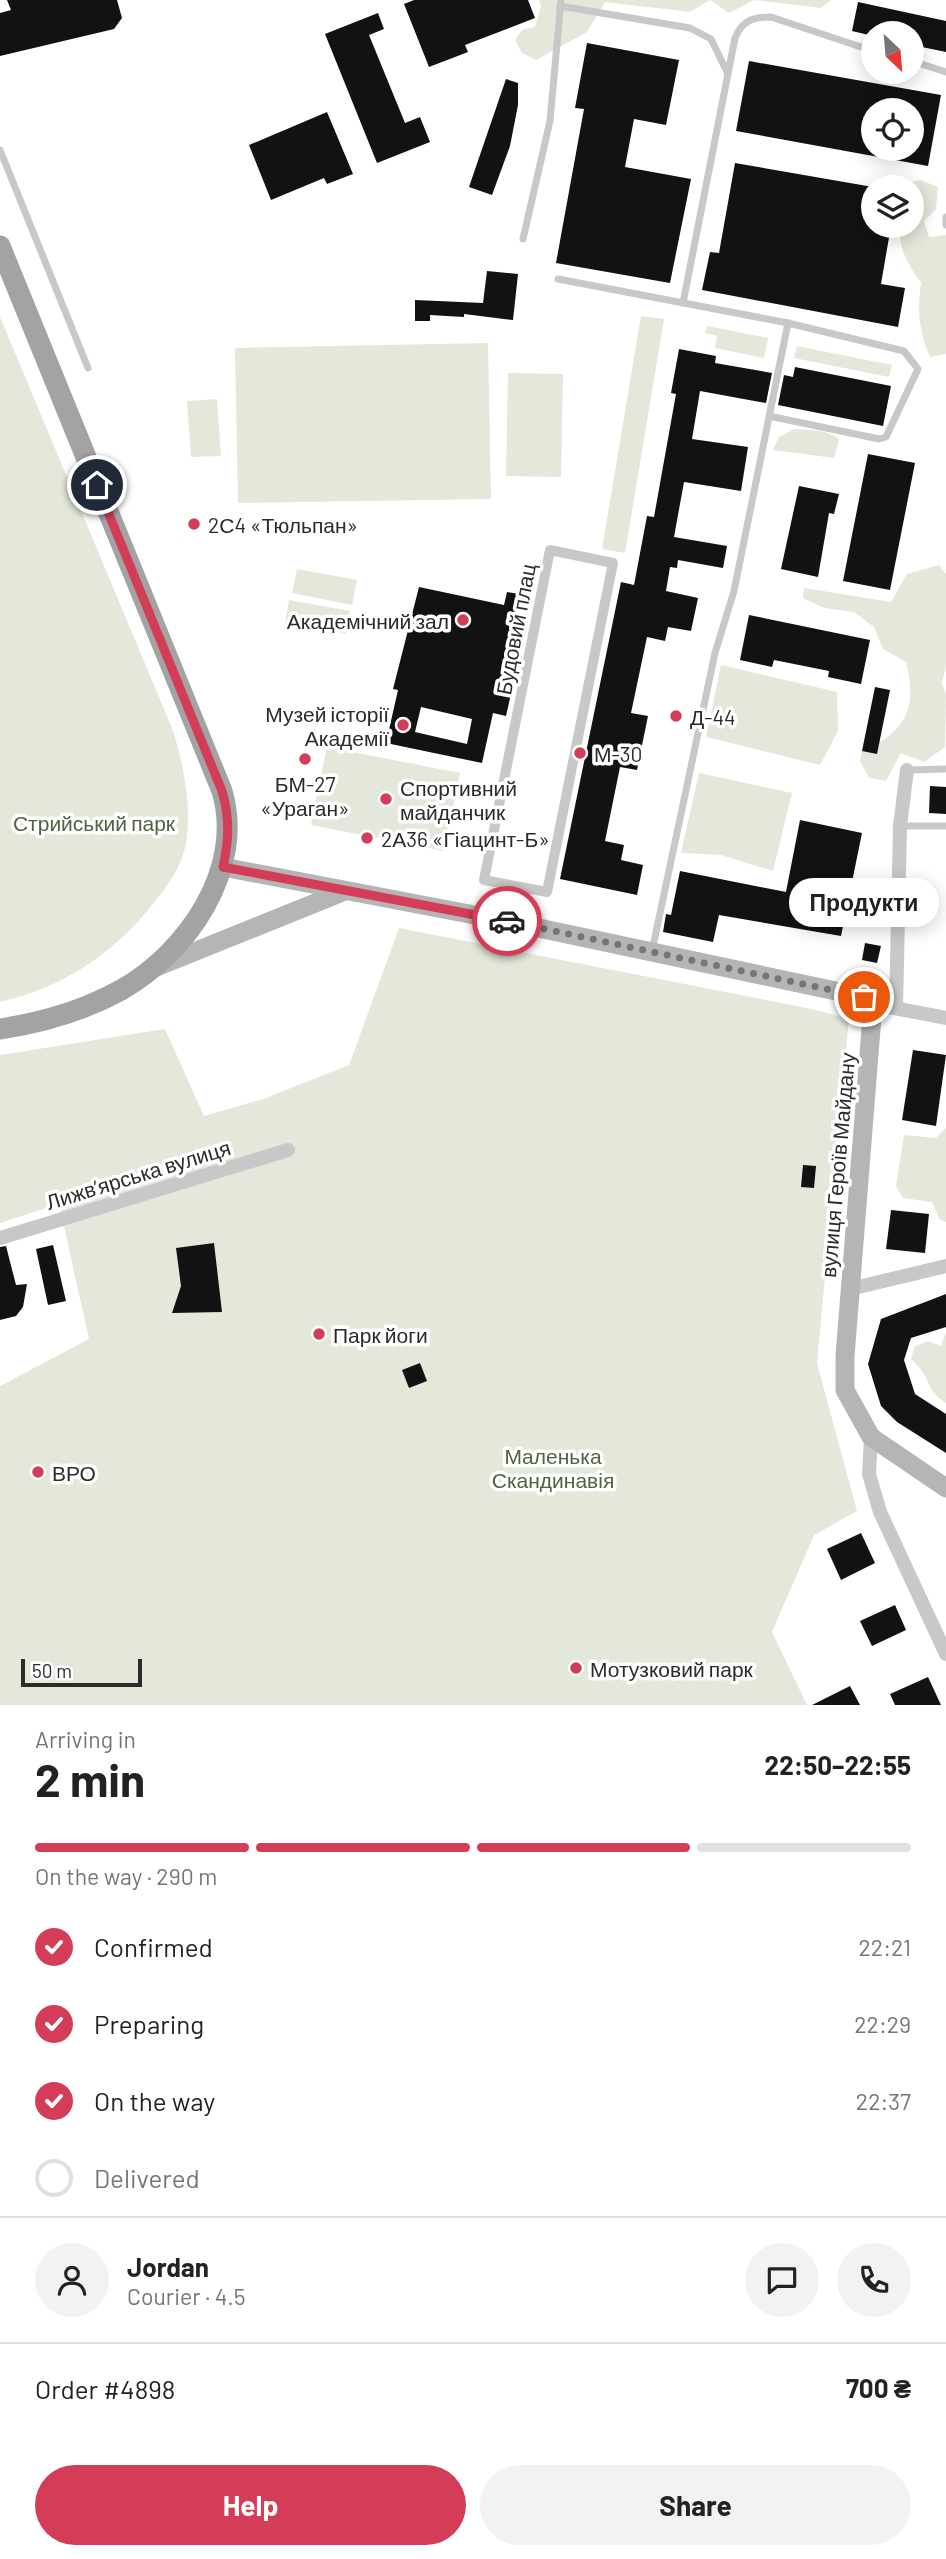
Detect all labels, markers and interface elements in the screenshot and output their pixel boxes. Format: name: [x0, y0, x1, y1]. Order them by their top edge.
north arrow: [861, 21, 924, 84]
map controls: [861, 21, 924, 238]
button: locate: [861, 98, 924, 161]
button: layers: [861, 175, 924, 238]
pin: [67, 455, 127, 515]
icon: home: [78, 466, 116, 504]
place label: 2С4 «Тюльпан»: [208, 512, 358, 537]
marker: 2С4 «Тюльпан»: [186, 516, 202, 532]
street label: Будовий плац: [490, 561, 540, 697]
place label: Академічний зал: [287, 608, 449, 633]
marker: Академічний зал: [455, 612, 471, 628]
place label: Музей історії Академії: [265, 701, 389, 750]
place label: Д-44: [690, 704, 736, 729]
marker: Д-44: [668, 708, 684, 724]
marker: Музей історії Академії: [395, 717, 411, 733]
place label: М-30: [594, 741, 642, 766]
marker: М-30: [572, 745, 588, 761]
marker: БМ-27 «Ураган»: [297, 751, 313, 767]
place label: БМ-27 «Ураган»: [261, 771, 349, 820]
place label: Спортивний майданчик: [400, 775, 517, 824]
marker: Спортивний майданчик: [378, 791, 394, 807]
park label: Стрийський парк: [13, 810, 176, 835]
place label: 2А36 «Гіацинт-Б»: [381, 826, 550, 851]
marker: 2А36 «Гіацинт-Б»: [359, 830, 375, 846]
callout: Продукти: [789, 878, 939, 927]
courier: [472, 886, 542, 956]
text: Продукти: [810, 888, 918, 916]
icon: car: [488, 902, 526, 940]
pin: [834, 967, 894, 1027]
icon: bag: [845, 978, 883, 1016]
street label: вулиця Героїв Майдану: [815, 1051, 859, 1279]
street label: Лижвʼярська вулиця: [43, 1134, 233, 1214]
place label: Парк йоги: [333, 1322, 428, 1347]
marker: Парк йоги: [311, 1326, 327, 1342]
park label: Маленька Скандинавія: [492, 1443, 614, 1492]
place label: ВРО: [52, 1460, 96, 1485]
marker: ВРО: [30, 1464, 46, 1480]
scale bar: [21, 1656, 142, 1688]
place label: Мотузковий парк: [590, 1656, 754, 1681]
text: 50 m: [32, 1659, 72, 1682]
marker: Мотузковий парк: [568, 1660, 584, 1676]
text: Arriving in: [35, 1725, 136, 1753]
text: 22:50–22:55: [765, 1749, 911, 1780]
text: 2 min: [35, 1751, 145, 1806]
text: On the way · 290 m: [35, 1862, 217, 1890]
icon: check: [35, 1928, 73, 1966]
text: Confirmed: [94, 1931, 213, 1962]
text: 22:21: [858, 1933, 911, 1961]
icon: check: [35, 2005, 73, 2043]
text: Preparing: [94, 2008, 204, 2039]
text: 22:29: [854, 2010, 911, 2038]
icon: check: [35, 2082, 73, 2120]
text: On the way: [94, 2085, 215, 2116]
text: 22:37: [856, 2087, 911, 2115]
text: Delivered: [94, 2162, 200, 2193]
button: person: [35, 2243, 109, 2317]
button: chat: [745, 2243, 819, 2317]
button: phone: [837, 2243, 911, 2317]
text: Jordan: [127, 2251, 209, 2282]
text: Courier · 4.5: [127, 2282, 246, 2310]
text: 700 ₴: [846, 2372, 911, 2403]
text: Order #4898: [35, 2373, 175, 2404]
button: Help: [35, 2465, 466, 2545]
button: Share: [480, 2465, 911, 2545]

